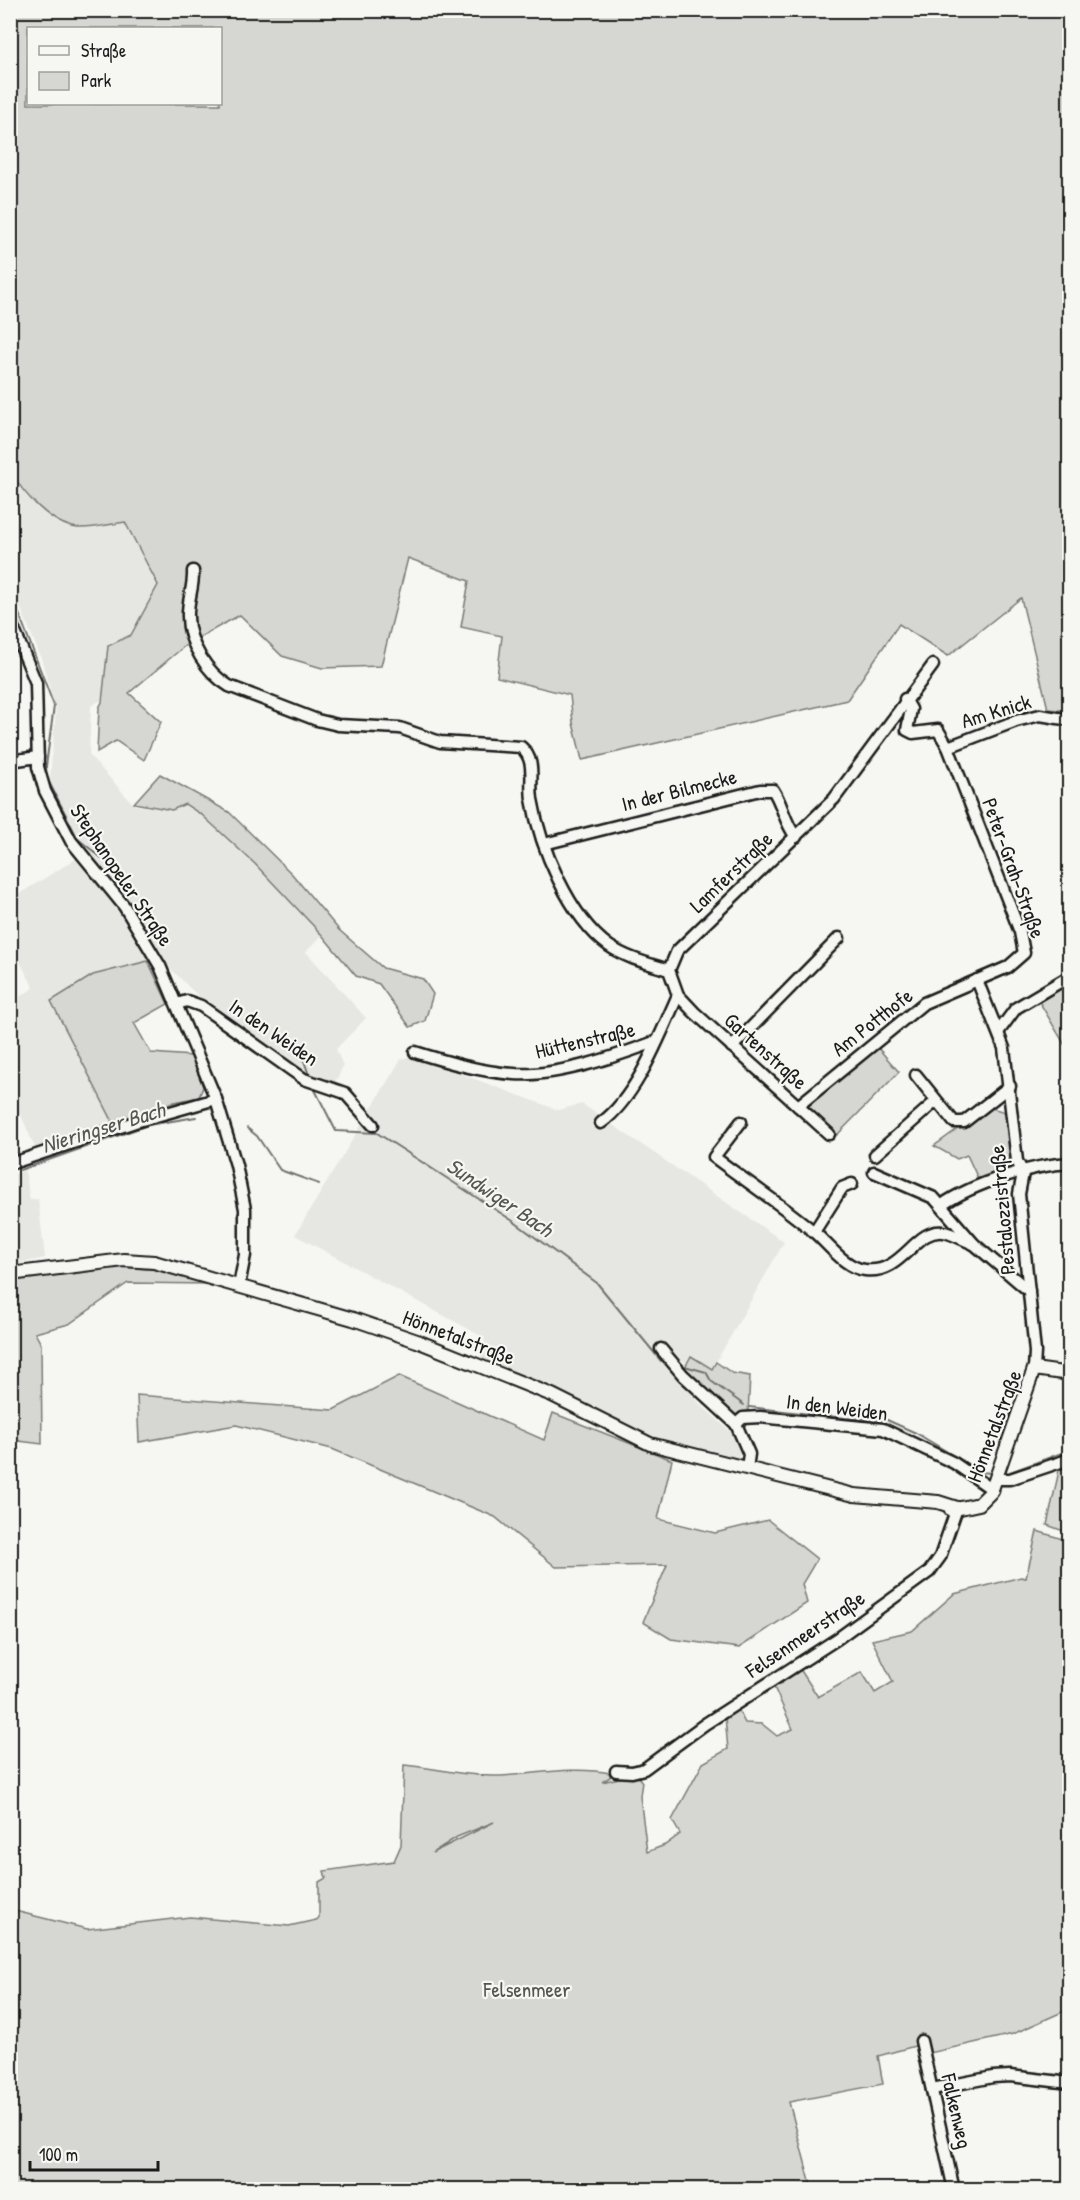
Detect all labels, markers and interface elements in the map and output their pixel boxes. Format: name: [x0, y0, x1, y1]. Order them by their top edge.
legend: [27, 27, 222, 105]
text: Straße: [81, 38, 126, 63]
text: Park: [81, 68, 112, 93]
street label: Am Knick: [958, 687, 1035, 735]
street label: In der Bilmecke: [618, 762, 740, 818]
street label: Peter-Grah-Straße: [975, 794, 1053, 942]
street label: Stephanopeler Straße: [64, 798, 180, 952]
street label: Lamferstraße: [683, 825, 779, 919]
street label: Am Potthofe: [825, 981, 919, 1063]
street label: In den Weiden: [224, 991, 324, 1073]
street label: Gartenstraße: [718, 1006, 814, 1096]
street label: Hüttenstraße: [532, 1014, 638, 1066]
water label: Nieringser Bach: [38, 1094, 170, 1160]
street label: Pestalozzistraße: [982, 1144, 1022, 1276]
water label: Sundwiger Bach: [441, 1150, 560, 1245]
street label: Hönnetalstraße: [399, 1302, 519, 1372]
street label: Hönnetalstraße: [959, 1366, 1029, 1486]
street label: In den Weiden: [785, 1386, 889, 1428]
street label: Felsenmeerstraße: [739, 1583, 870, 1685]
park label: Felsenmeer: [483, 1975, 570, 2004]
street label: Falkenweg: [934, 2070, 980, 2151]
scale bar: [30, 2134, 158, 2172]
text: 100 m: [39, 2142, 78, 2167]

